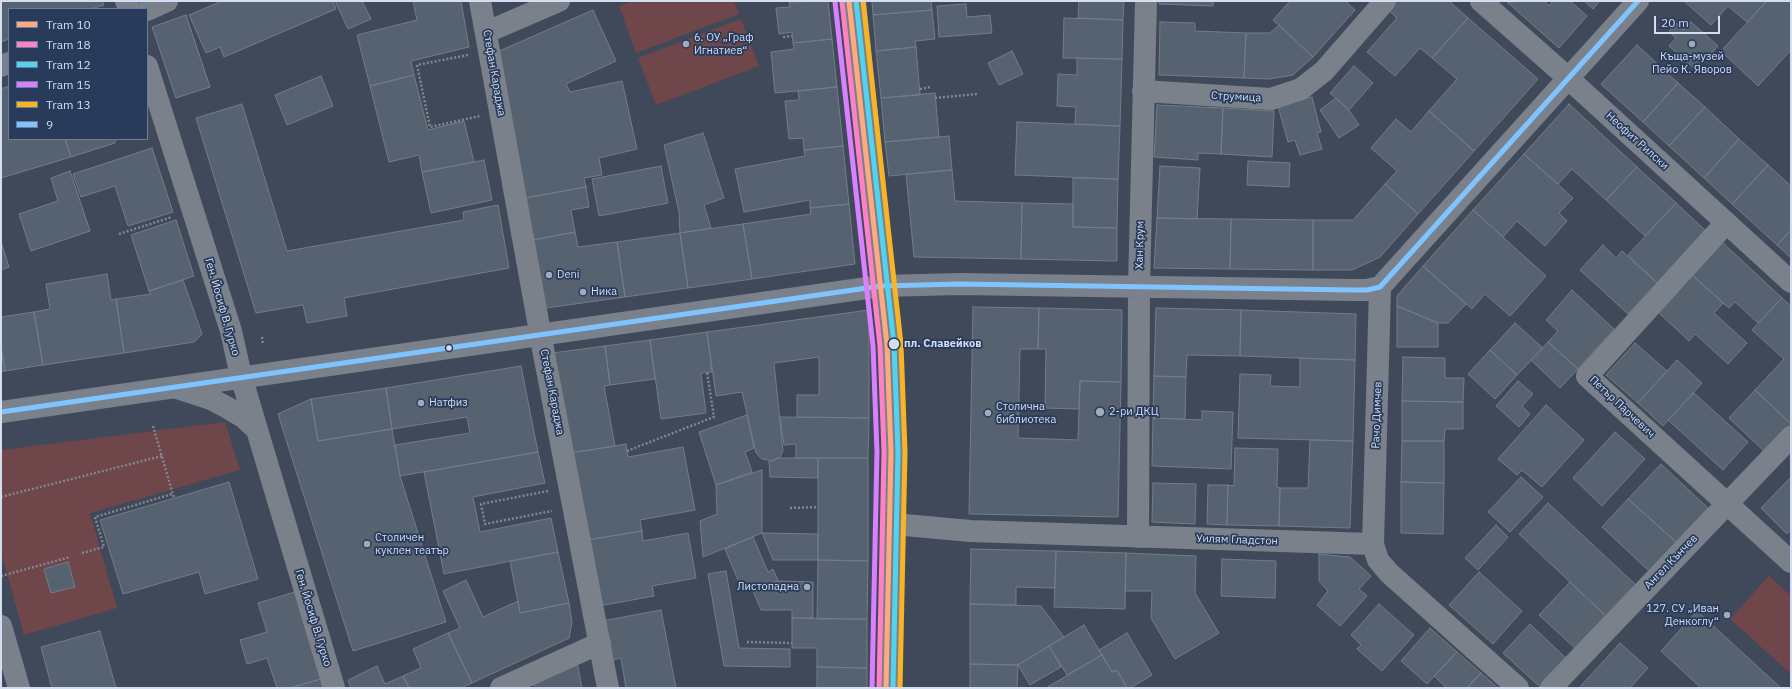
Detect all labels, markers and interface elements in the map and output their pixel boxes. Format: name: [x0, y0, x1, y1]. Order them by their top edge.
legend: [8, 8, 148, 140]
scale bar: [1656, 8, 1722, 34]
text: 20 m: [1661, 15, 1689, 30]
text: Tram 10: [46, 17, 91, 32]
street label: Стефан Караджа: [480, 29, 508, 117]
place label: 6. ОУ „Граф Игнатиев“: [694, 31, 753, 57]
text: Tram 18: [46, 37, 91, 52]
marker: 6. ОУ „Граф Игнатиев“: [681, 39, 691, 49]
marker: Къща-музей Пейо К. Яворов: [1687, 39, 1697, 49]
place label: Къща-музей Пейо К. Яворов: [1652, 50, 1732, 76]
text: Tram 12: [46, 57, 91, 72]
text: Tram 15: [46, 77, 91, 92]
street label: Струмица: [1210, 89, 1262, 105]
text: Tram 13: [46, 97, 91, 112]
street label: Неофит Рилски: [1603, 109, 1671, 173]
text: 9: [46, 117, 53, 132]
street label: Хан Крум: [1133, 221, 1147, 269]
street label: Ген. Йосиф В. Гурко: [202, 257, 242, 357]
place label: Deni: [557, 268, 579, 282]
marker: Deni: [544, 270, 554, 280]
place label: Ника: [591, 285, 617, 299]
marker: Ника: [578, 287, 588, 297]
marker: пл. Славейков: [887, 337, 901, 351]
place label: пл. Славейков: [904, 337, 982, 351]
unlabelled marker: [444, 343, 454, 353]
street label: Стефан Караджа: [537, 348, 567, 436]
street label: Петър Парчевич: [1587, 373, 1657, 441]
street label: Рачо Димчев: [1369, 381, 1385, 449]
place label: Натфиз: [429, 396, 468, 410]
marker: Натфиз: [416, 398, 426, 408]
place label: Столична библиотека: [996, 400, 1056, 426]
place label: 2-ри ДКЦ: [1109, 405, 1159, 419]
marker: 2-ри ДКЦ: [1094, 406, 1106, 418]
marker: Столична библиотека: [983, 408, 993, 418]
place label: Столичен куклен театър: [375, 531, 449, 557]
street label: Уилям Гладстон: [1196, 532, 1278, 548]
street label: Ангел Кънчев: [1642, 532, 1700, 592]
marker: Столичен куклен театър: [362, 539, 372, 549]
street label: Ген. Йосиф В. Гурко: [292, 568, 334, 668]
place label: Листопадна: [737, 580, 799, 594]
marker: Листопадна: [802, 582, 812, 592]
place label: 127. СУ „Иван Денкоглу“: [1646, 602, 1719, 628]
marker: 127. СУ „Иван Денкоглу“: [1722, 610, 1732, 620]

